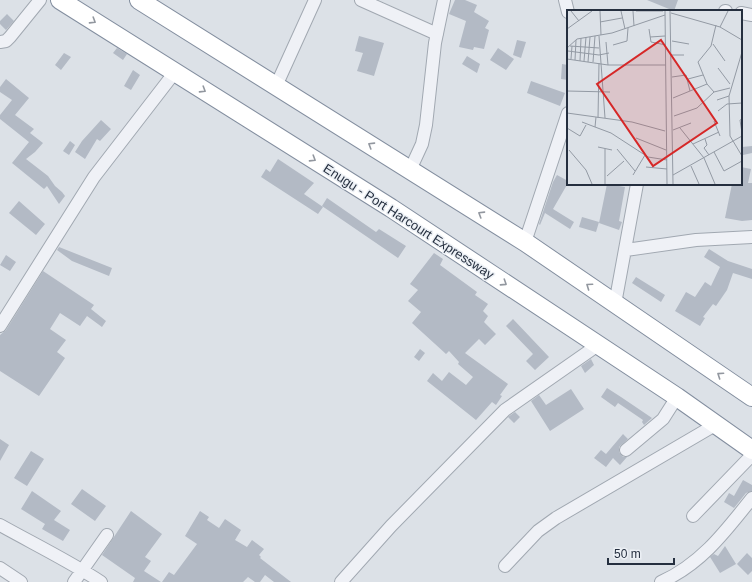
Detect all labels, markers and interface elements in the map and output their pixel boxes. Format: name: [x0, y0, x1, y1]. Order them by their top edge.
inset map: [567, 10, 742, 185]
one-way arrow: [89, 16, 96, 23]
one-way arrow: [199, 85, 206, 92]
one-way arrow: [368, 143, 375, 150]
one-way arrow: [309, 154, 316, 161]
street label: Enugu - Port Harcourt Expressway: [321, 161, 497, 282]
one-way arrow: [478, 212, 485, 219]
one-way arrow: [500, 278, 507, 285]
one-way arrow: [587, 284, 594, 291]
one-way arrow: [717, 373, 724, 380]
scale bar: [608, 540, 674, 566]
text: 50 m: [614, 547, 641, 561]

